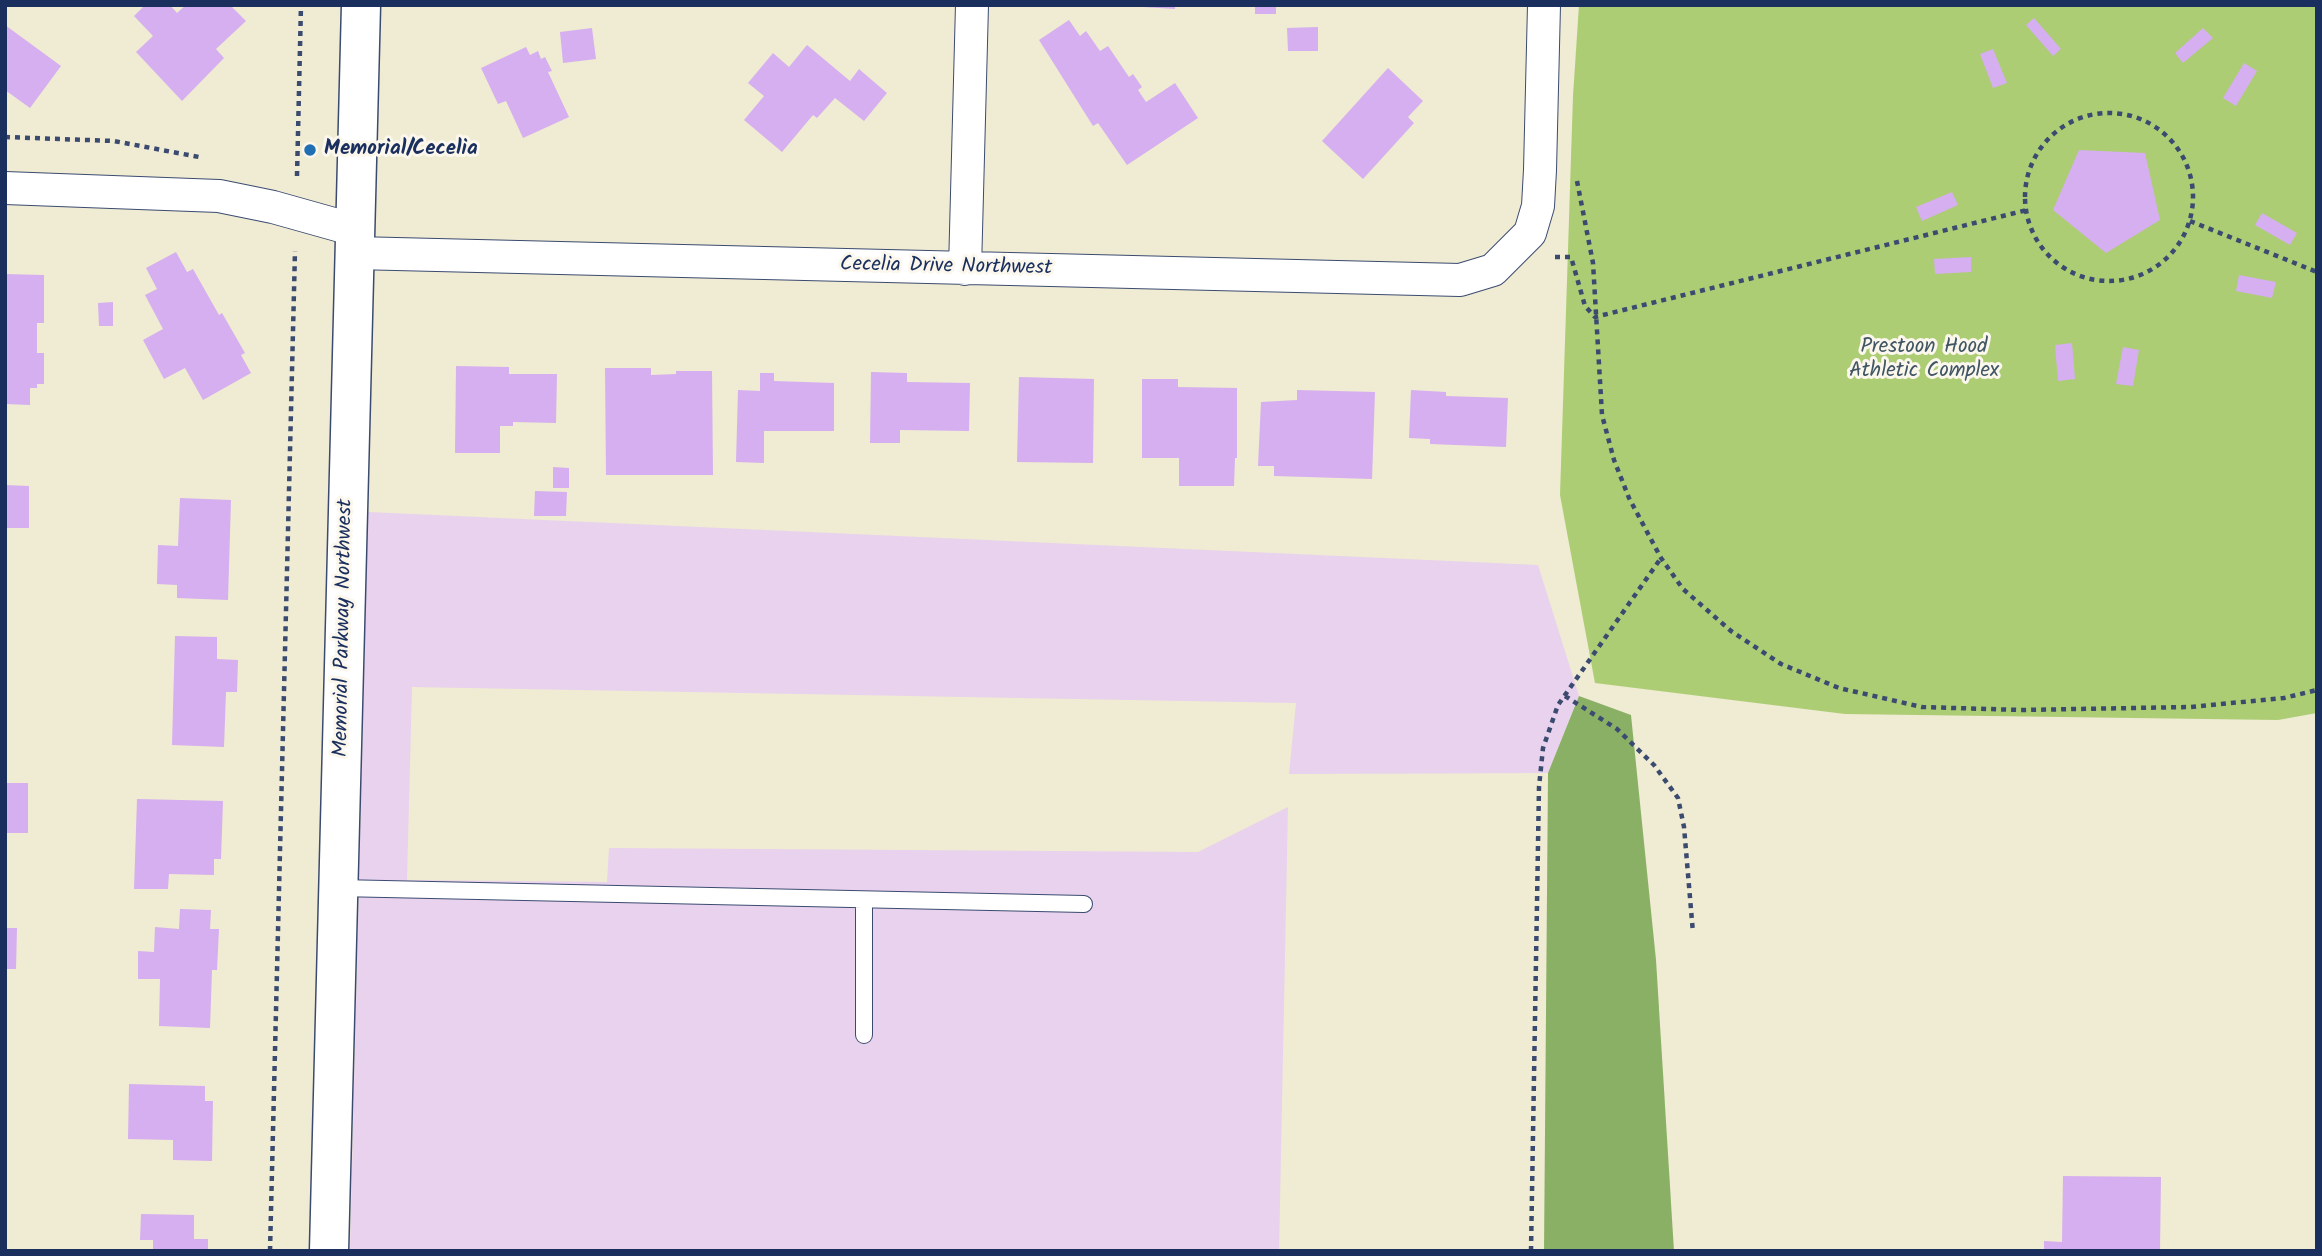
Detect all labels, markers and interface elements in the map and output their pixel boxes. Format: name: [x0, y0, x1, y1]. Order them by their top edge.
place label: Memorial/Cecelia: [324, 137, 478, 163]
marker: Memorial/Cecelia: [302, 142, 318, 158]
street label: Cecelia Drive Northwest: [840, 254, 1052, 282]
park label: Prestoon Hood Athletic Complex: [1849, 335, 1999, 385]
street label: Memorial Parkway Northwest: [330, 498, 360, 758]

